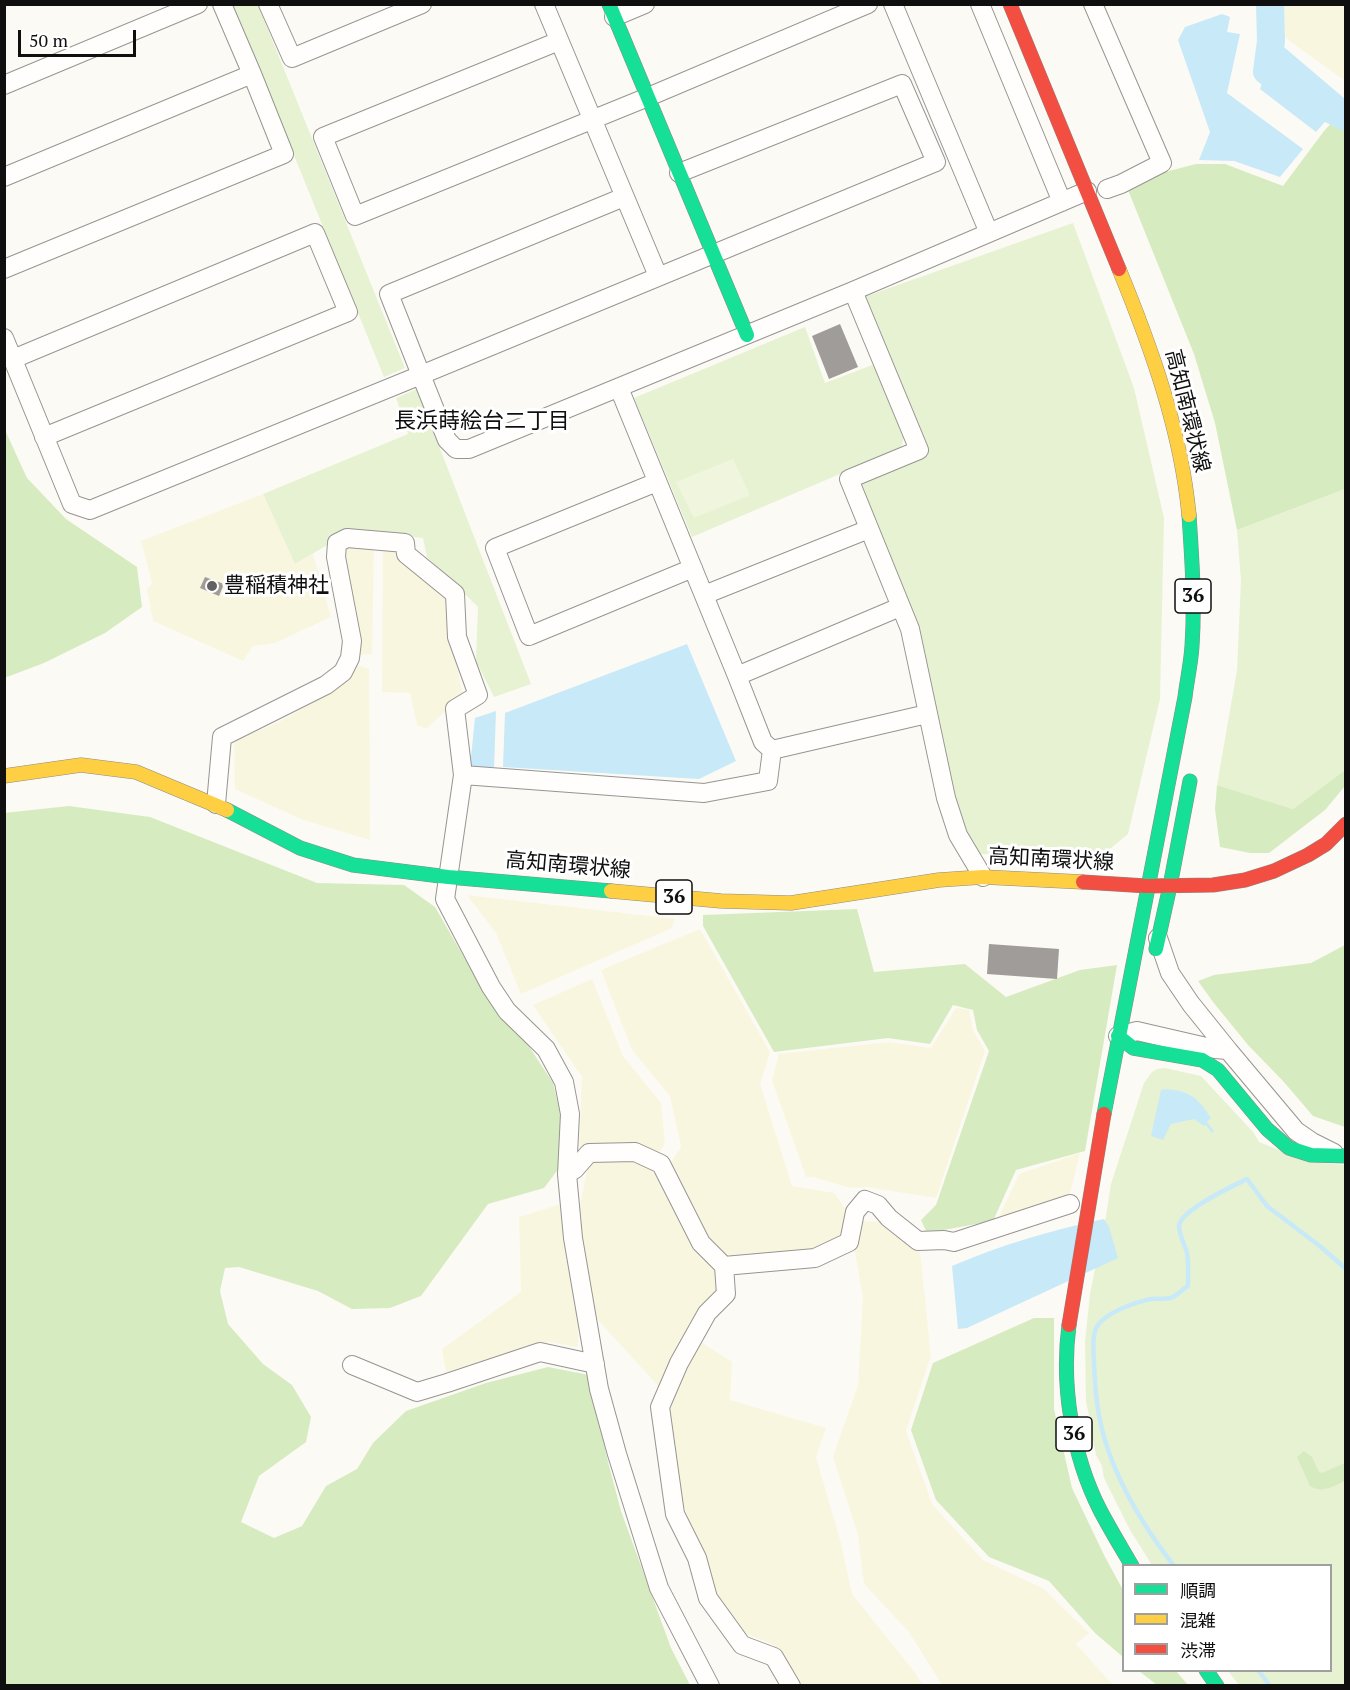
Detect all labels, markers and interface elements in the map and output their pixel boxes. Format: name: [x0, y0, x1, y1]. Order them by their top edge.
scale bar: [21, 18, 140, 56]
text: 50 m: [29, 28, 68, 52]
street label: 高知南環状線: [1160, 347, 1214, 475]
district label: 長浜蒔絵台二丁目: [394, 409, 570, 435]
place label: 豊稲積神社: [224, 573, 329, 599]
marker: 豊稲積神社: [205, 579, 219, 593]
road number: 36: [1175, 579, 1211, 613]
street label: 高知南環状線: [987, 844, 1115, 876]
street label: 高知南環状線: [504, 848, 632, 884]
road number: 36: [656, 880, 692, 914]
road number: 36: [1056, 1417, 1092, 1451]
legend: [1122, 1564, 1332, 1672]
text: 順調: [1180, 1578, 1216, 1602]
text: 混雑: [1180, 1608, 1216, 1632]
text: 渋滞: [1180, 1638, 1216, 1662]

